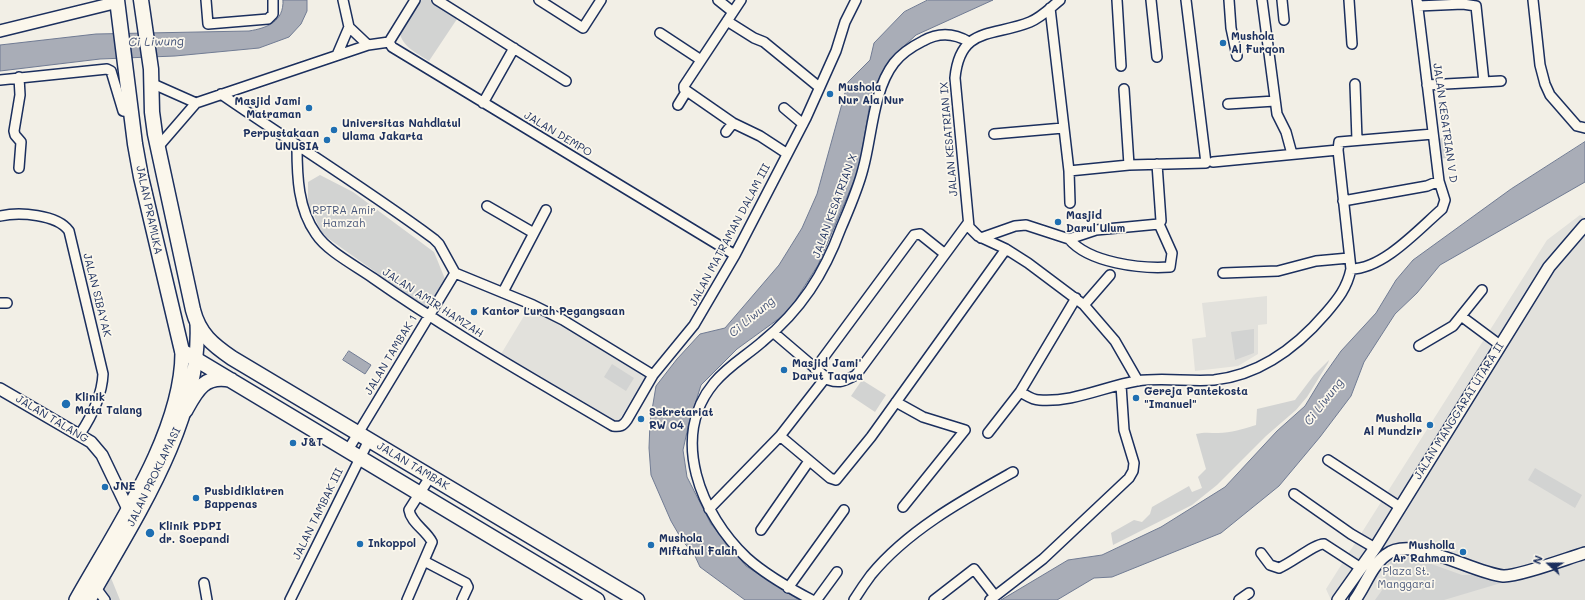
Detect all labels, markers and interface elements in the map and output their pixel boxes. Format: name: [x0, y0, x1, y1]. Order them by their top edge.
place label: Mushola Al Furqon: [1231, 30, 1285, 56]
water label: Ci Liwung: [128, 34, 184, 50]
marker: Mushola Al Furqon: [1218, 38, 1228, 48]
street label: JALAN KESATRIAN V D: [1430, 62, 1460, 184]
place label: Mushola Nur Ala Nur: [838, 81, 904, 107]
street label: JALAN KESATRIAN IX: [937, 81, 961, 197]
marker: Mushola Nur Ala Nur: [825, 89, 835, 99]
place label: Masjid Jami Matraman: [235, 95, 301, 121]
marker: Masjid Jami Matraman: [304, 103, 314, 113]
street label: JALAN DEMPO: [522, 109, 594, 159]
place label: Universitas Nahdlatul Ulama Jakarta: [342, 117, 461, 143]
marker: Universitas Nahdlatul Ulama Jakarta: [329, 125, 339, 135]
place label: Perpustakaan UNUSIA: [243, 127, 319, 153]
marker: Perpustakaan UNUSIA: [322, 135, 332, 145]
street label: JALAN KESATRIAN X: [810, 152, 860, 260]
street label: JALAN MATRAMAN DALAM III: [687, 162, 773, 308]
street label: JALAN PRAMUKA: [133, 164, 165, 256]
park label: RPTRA Amir Hamzah: [312, 204, 376, 230]
place label: Masjid Darul Ulum: [1066, 209, 1125, 235]
marker: Masjid Darul Ulum: [1053, 217, 1063, 227]
street label: JALAN SIBAYAK: [80, 252, 114, 338]
street label: JALAN AMIR HAMZAH: [380, 265, 486, 341]
water label: Ci Liwung: [726, 294, 778, 340]
place label: Kantor Lurah Pegangsaan: [482, 305, 625, 319]
marker: Kantor Lurah Pegangsaan: [469, 307, 479, 317]
street label: JALAN TAMBAK 1: [362, 313, 420, 397]
street label: JALAN MANGGARAI UTARA II: [1411, 340, 1507, 482]
place label: Masjid Jami' Darut Taqwa: [792, 357, 863, 383]
marker: Masjid Jami' Darut Taqwa: [779, 365, 789, 375]
water label: Ci Liwung: [1301, 376, 1347, 428]
place label: Gereja Pantekosta "Imanuel": [1144, 385, 1248, 411]
place label: Klinik Mata Talang: [75, 391, 142, 417]
street label: JALAN TALANG: [13, 392, 91, 446]
marker: Gereja Pantekosta "Imanuel": [1131, 393, 1141, 403]
marker: Klinik Mata Talang: [60, 398, 72, 410]
place label: Sekretariat RW 04: [649, 406, 713, 432]
place label: Musholla Al Mundzir: [1363, 412, 1422, 438]
marker: Sekretariat RW 04: [636, 414, 646, 424]
marker: Musholla Al Mundzir: [1425, 420, 1435, 430]
street label: JALAN PROKLAMASI: [124, 425, 184, 529]
place label: J&T: [301, 436, 323, 450]
marker: J&T: [288, 438, 298, 448]
street label: JALAN TAMBAK: [374, 439, 452, 493]
street label: JALAN TAMBAK III: [290, 466, 346, 562]
place label: JNE: [113, 480, 136, 494]
marker: JNE: [100, 482, 110, 492]
place label: Pusbidiklatren Bappenas: [204, 485, 284, 511]
marker: Pusbidiklatren Bappenas: [191, 493, 201, 503]
place label: Klinik PDPI dr. Soepandi: [159, 520, 230, 546]
marker: Klinik PDPI dr. Soepandi: [144, 527, 156, 539]
place label: Mushola Miftahul Falah: [659, 532, 738, 558]
place label: Inkoppol: [368, 537, 416, 551]
marker: Inkoppol: [355, 539, 365, 549]
place label: Musholla Ar Rahmam: [1393, 539, 1455, 565]
marker: Mushola Miftahul Falah: [646, 540, 656, 550]
north arrow: [1529, 544, 1569, 584]
marker: Musholla Ar Rahmam: [1458, 547, 1468, 557]
text: N: [1529, 553, 1546, 566]
park label: Plaza St. Manggarai: [1377, 565, 1435, 591]

